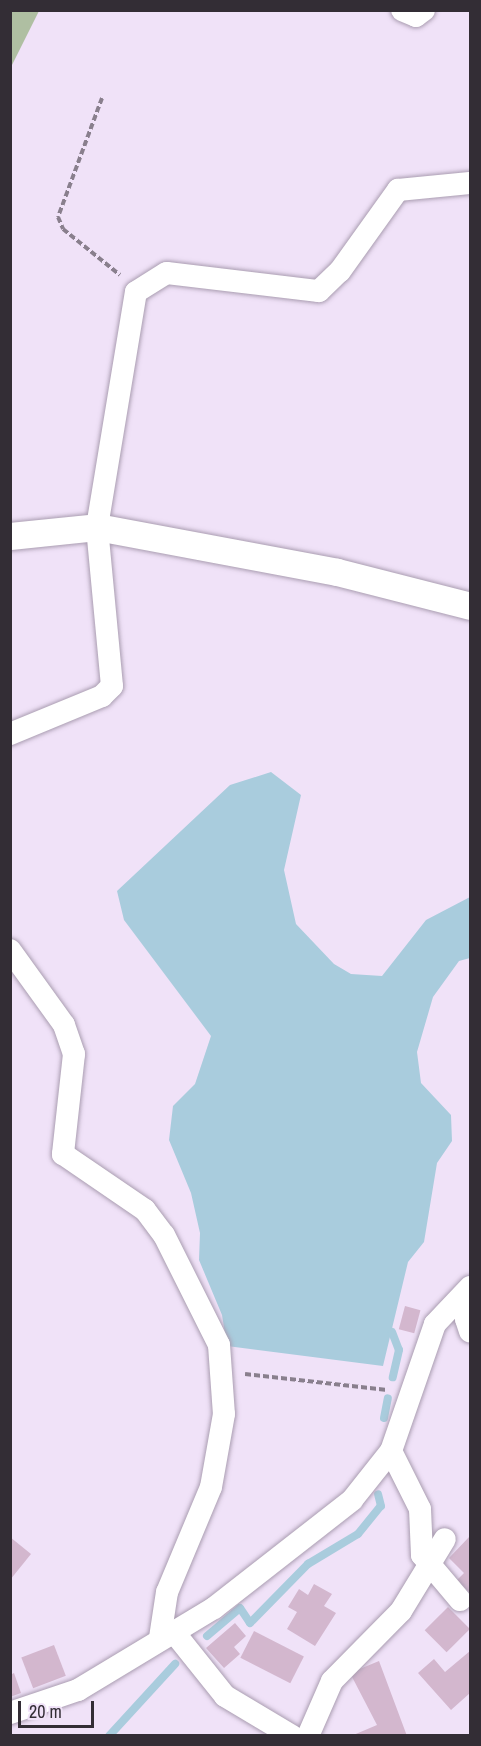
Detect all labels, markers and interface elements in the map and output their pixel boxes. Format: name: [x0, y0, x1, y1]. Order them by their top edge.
scale bar: [21, 1689, 98, 1727]
text: 20 m: [29, 1699, 62, 1724]

